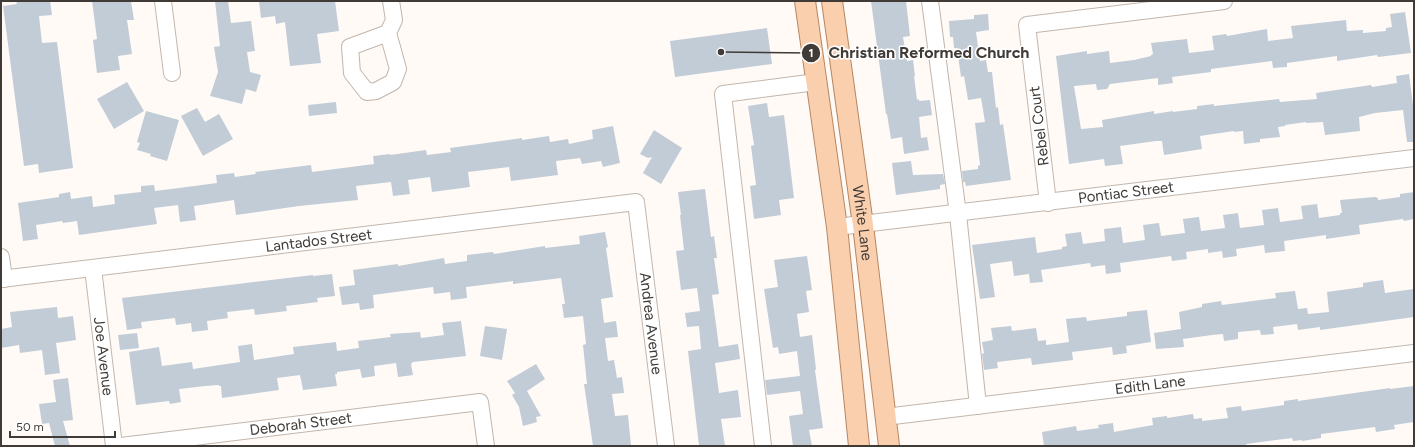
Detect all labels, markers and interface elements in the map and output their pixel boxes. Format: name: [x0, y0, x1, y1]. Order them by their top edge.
callout: Christian Reformed Church: [801, 39, 1038, 67]
text: Christian Reformed Church: [829, 43, 1030, 62]
text: 1: [808, 46, 814, 60]
street label: Rebel Court: [1025, 85, 1053, 167]
street label: Pontiac Street: [1077, 178, 1175, 207]
street label: White Lane: [849, 184, 876, 262]
street label: Lantados Street: [264, 225, 373, 256]
street label: Andrea Avenue: [636, 271, 666, 376]
street label: Joe Avenue: [90, 316, 117, 397]
street label: Edith Lane: [1114, 372, 1186, 398]
street label: Deborah Street: [248, 409, 353, 439]
scale bar: [10, 413, 115, 439]
text: 50 m: [16, 420, 44, 434]

